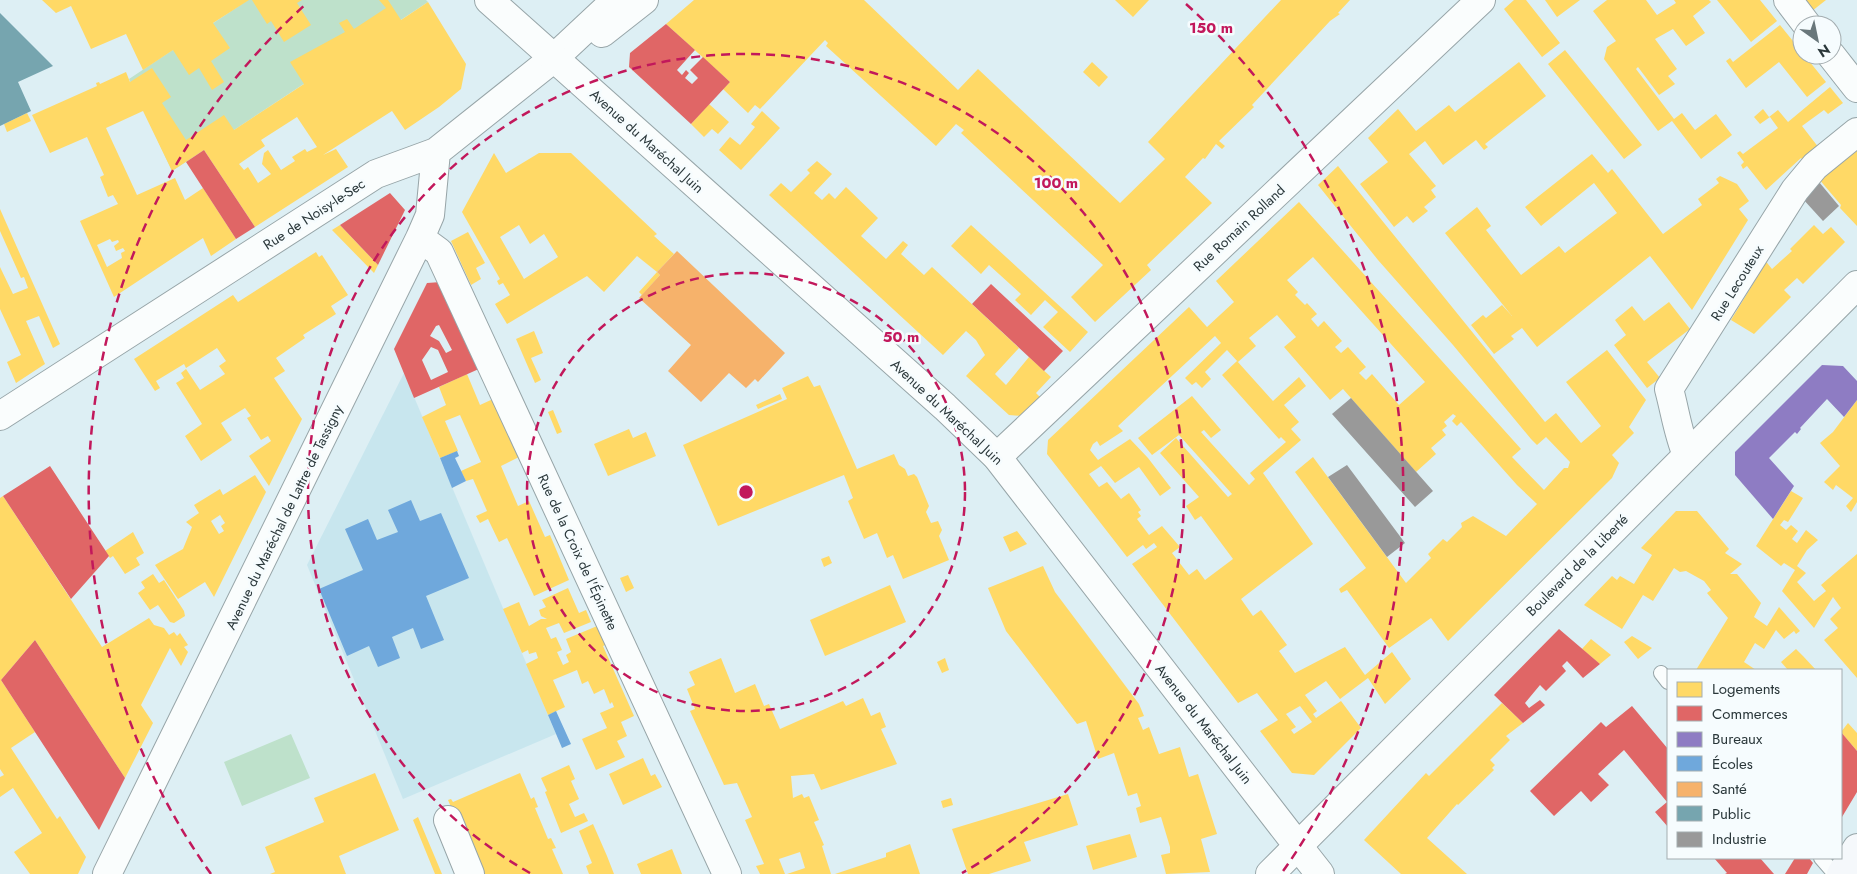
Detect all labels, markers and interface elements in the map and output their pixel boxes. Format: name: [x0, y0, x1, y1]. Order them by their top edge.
north arrow: [1792, 15, 1842, 65]
text: 150 m: [1189, 17, 1233, 39]
text: N: [1814, 39, 1834, 62]
street label: Avenue du Maréchal Juin: [586, 84, 708, 198]
text: 100 m: [1034, 172, 1078, 194]
street label: Rue de Noisy-le-Sec: [259, 174, 369, 254]
street label: Rue Romain Rolland: [1189, 180, 1289, 276]
street label: Rue Lecouteux: [1706, 241, 1768, 325]
text: 50 m: [883, 326, 919, 348]
street label: Avenue du Maréchal Juin: [886, 355, 1008, 469]
street label: Avenue du Maréchal de Lattre de Tassigny: [221, 400, 348, 633]
street label: Rue de la Croix de l'Épinette: [533, 471, 623, 633]
centre of rings: [737, 483, 755, 501]
street label: Boulevard de la Liberté: [1522, 510, 1632, 620]
street label: Avenue du Maréchal Juin: [1151, 660, 1257, 788]
legend: [1667, 669, 1842, 859]
text: Logements: [1712, 678, 1780, 700]
text: Commerces: [1712, 703, 1787, 725]
text: Bureaux: [1712, 728, 1763, 750]
text: Écoles: [1712, 753, 1753, 775]
text: Santé: [1712, 778, 1747, 800]
text: Public: [1712, 803, 1751, 825]
text: Industrie: [1712, 828, 1767, 850]

